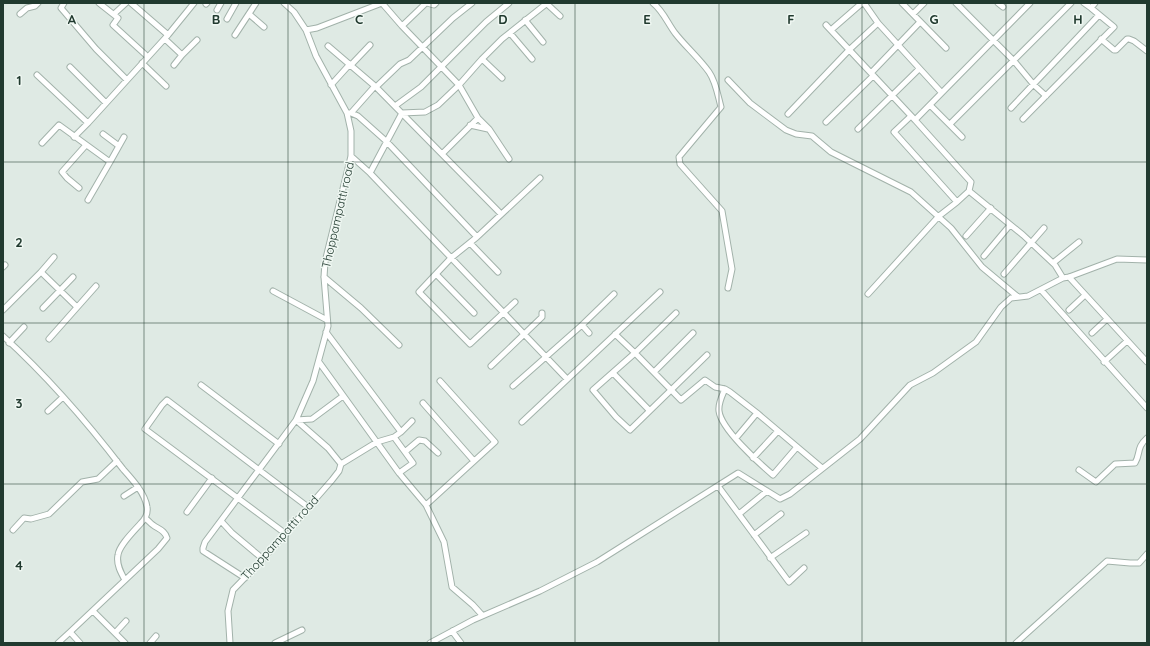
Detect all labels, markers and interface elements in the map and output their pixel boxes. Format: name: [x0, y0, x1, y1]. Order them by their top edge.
text: A: [68, 11, 77, 27]
text: B: [212, 11, 220, 27]
text: C: [355, 11, 363, 27]
text: D: [498, 11, 508, 27]
text: E: [643, 11, 651, 27]
text: F: [787, 11, 795, 27]
text: G: [929, 11, 939, 27]
text: H: [1073, 11, 1083, 27]
text: 1: [16, 72, 22, 88]
street label: Thoppampatti road: [318, 160, 357, 270]
text: 2: [15, 234, 23, 250]
text: 3: [16, 395, 23, 411]
street label: Thoppampatti road: [238, 492, 322, 583]
text: 4: [15, 557, 23, 573]

